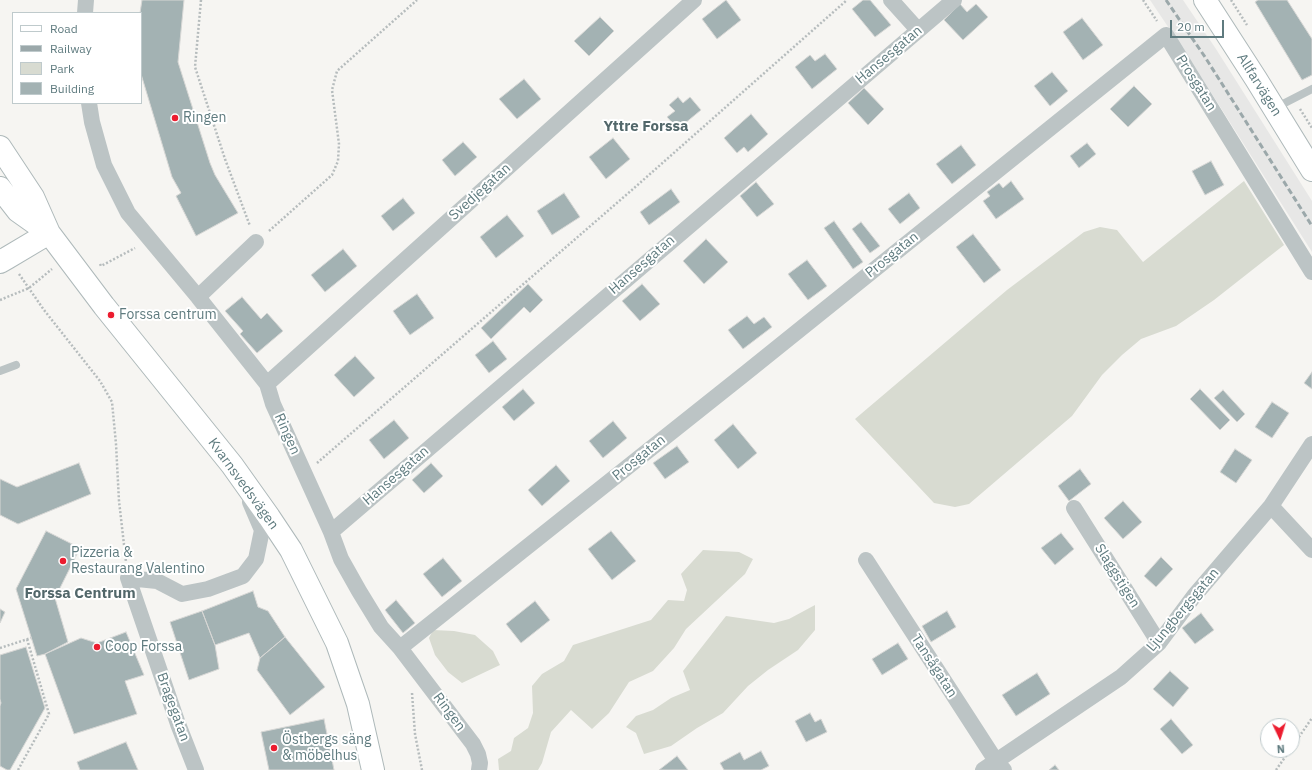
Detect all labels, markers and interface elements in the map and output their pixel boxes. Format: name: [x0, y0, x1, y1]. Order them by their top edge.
legend: [12, 12, 142, 104]
scale bar: [1172, 12, 1226, 38]
text: 20 m: [1177, 19, 1205, 34]
text: Road: [50, 21, 78, 36]
street label: Hansesgatan: [852, 22, 926, 88]
text: Railway: [50, 41, 92, 56]
street label: Allfarvägen: [1233, 50, 1285, 120]
street label: Prosgatan: [1172, 52, 1220, 114]
text: Park: [50, 61, 74, 76]
text: Building: [50, 81, 94, 96]
place label: Ringen: [183, 110, 226, 126]
marker: Ringen: [170, 113, 180, 123]
district label: Yttre Forssa: [603, 118, 689, 136]
street label: Svedjegatan: [446, 160, 514, 224]
street label: Prosgatan: [862, 229, 922, 281]
street label: Hansesgatan: [606, 232, 678, 298]
place label: Forssa centrum: [119, 307, 217, 323]
marker: Forssa centrum: [106, 310, 116, 320]
street label: Ringen: [271, 411, 303, 457]
street label: Prosgatan: [609, 432, 669, 484]
street label: Kvarnsvedsvägen: [204, 435, 282, 533]
street label: Hansesgatan: [360, 443, 432, 509]
street label: Slaggstigen: [1091, 541, 1143, 611]
place label: Pizzeria & Restaurang Valentino: [71, 545, 205, 578]
marker: Pizzeria & Restaurang Valentino: [58, 556, 68, 566]
street label: Ljungbergsgatan: [1143, 565, 1223, 655]
district label: Forssa Centrum: [24, 585, 136, 603]
street label: Tansågatan: [907, 631, 961, 701]
place label: Coop Forssa: [105, 639, 182, 655]
marker: Coop Forssa: [92, 642, 102, 652]
street label: Bragegatan: [153, 670, 193, 744]
street label: Ringen: [429, 690, 469, 734]
north arrow: [1260, 718, 1300, 758]
place label: Östbergs säng & möbelhus: [282, 732, 371, 764]
text: N: [1276, 742, 1285, 756]
marker: Östbergs säng & möbelhus: [269, 743, 279, 753]

